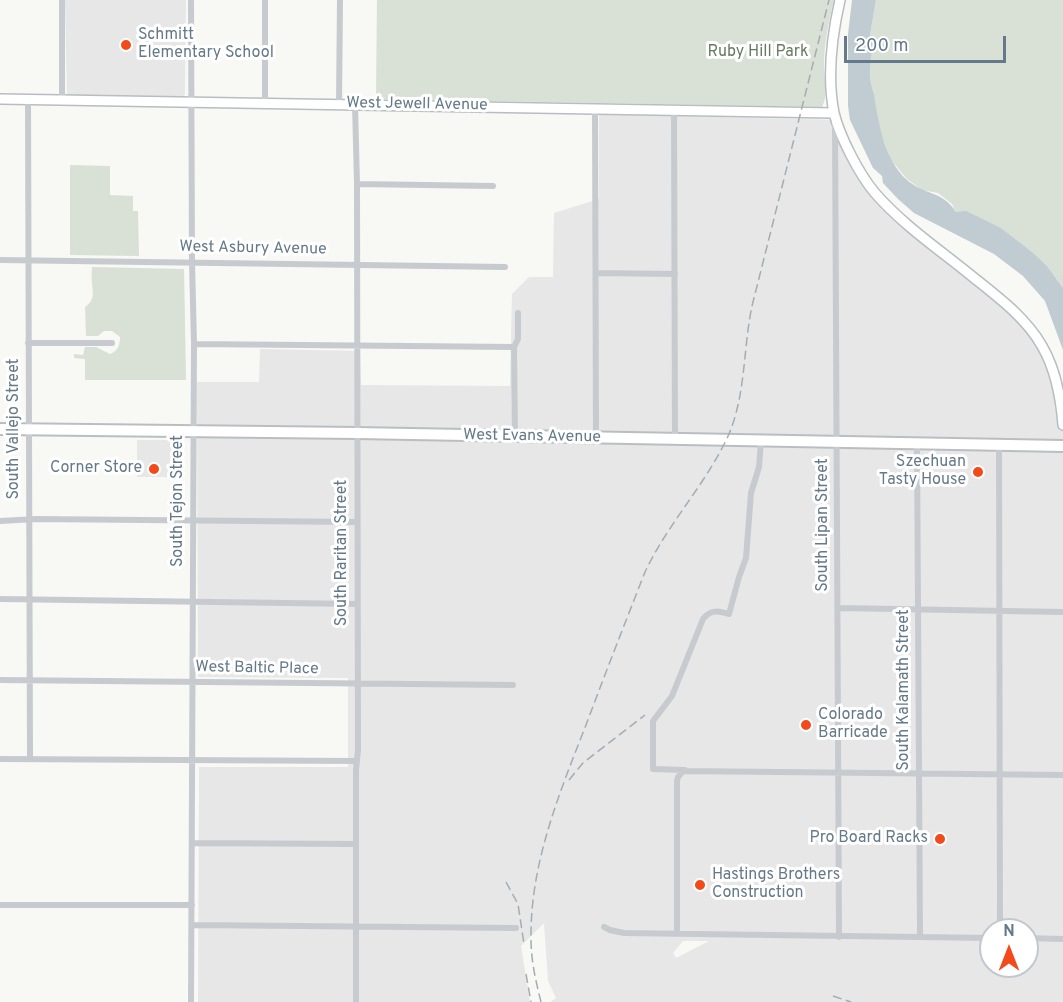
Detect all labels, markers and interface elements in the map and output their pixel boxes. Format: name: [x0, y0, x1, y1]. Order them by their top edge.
scale bar: [847, 24, 1009, 62]
place label: Schmitt Elementary School: [138, 26, 274, 64]
text: 200 m: [855, 35, 908, 58]
marker: Schmitt Elementary School: [119, 38, 133, 52]
park label: Ruby Hill Park: [708, 43, 808, 63]
street label: West Jewell Avenue: [346, 94, 488, 116]
street label: West Asbury Avenue: [179, 238, 327, 260]
street label: South Vallejo Street: [5, 358, 25, 500]
street label: West Evans Avenue: [463, 426, 601, 448]
street label: South Tejon Street: [169, 435, 189, 567]
place label: Szechuan Tasty House: [879, 453, 966, 491]
street label: South Lipan Street: [814, 458, 834, 592]
place label: Corner Store: [50, 459, 142, 479]
marker: Corner Store: [147, 462, 161, 476]
marker: Szechuan Tasty House: [971, 465, 985, 479]
street label: South Raritan Street: [333, 480, 353, 626]
street label: South Kalamath Street: [895, 609, 915, 771]
street label: West Baltic Place: [195, 658, 319, 680]
place label: Colorado Barricade: [818, 706, 888, 744]
marker: Colorado Barricade: [799, 718, 813, 732]
place label: Pro Board Racks: [810, 829, 928, 849]
marker: Pro Board Racks: [933, 832, 947, 846]
place label: Hastings Brothers Construction: [712, 866, 840, 904]
marker: Hastings Brothers Construction: [693, 878, 707, 892]
north arrow: [979, 918, 1039, 978]
text: N: [1003, 922, 1015, 942]

